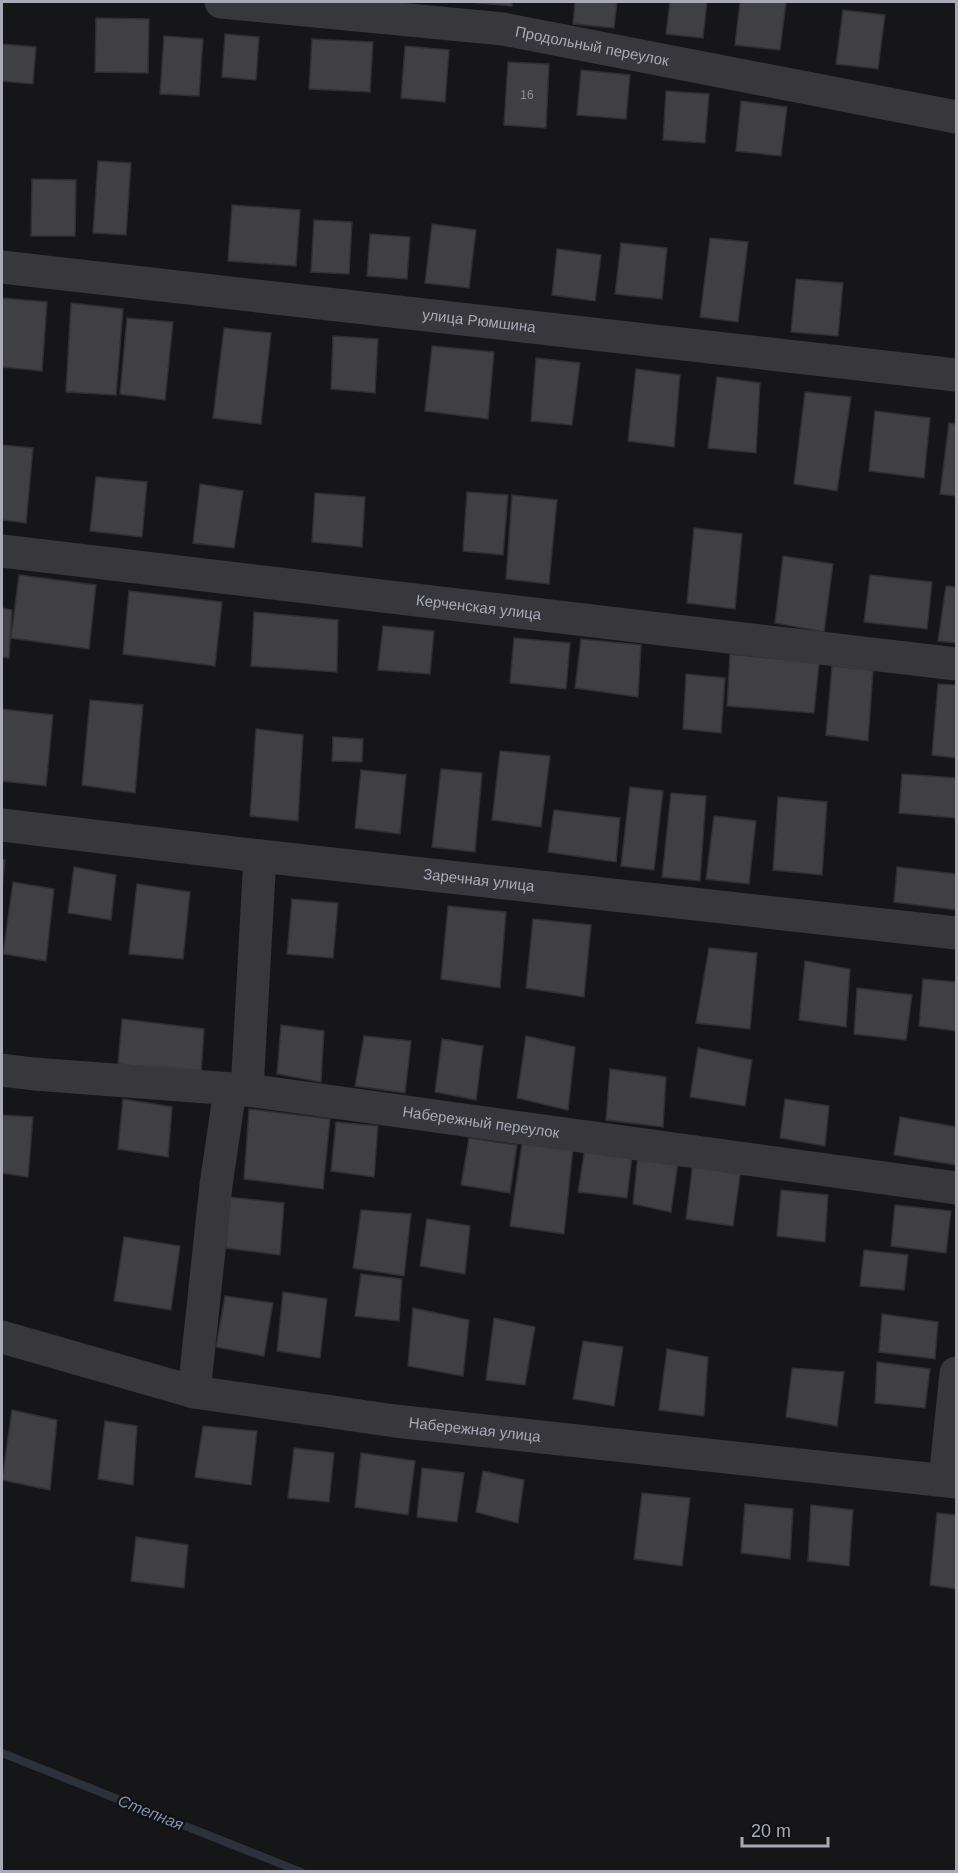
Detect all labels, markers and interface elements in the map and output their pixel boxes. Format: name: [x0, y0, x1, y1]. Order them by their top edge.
street label: Продольный переулок: [514, 23, 671, 69]
house number: 16: [520, 88, 534, 102]
street label: улица Рюмшина: [421, 306, 537, 335]
street label: Керченская улица: [415, 591, 543, 623]
street label: Заречная улица: [422, 865, 536, 894]
street label: Набережный переулок: [401, 1103, 561, 1141]
street label: Набережная улица: [408, 1414, 542, 1445]
water label: Степная: [116, 1792, 186, 1833]
scale bar: [742, 1810, 828, 1848]
text: 20 m: [751, 1821, 791, 1841]

